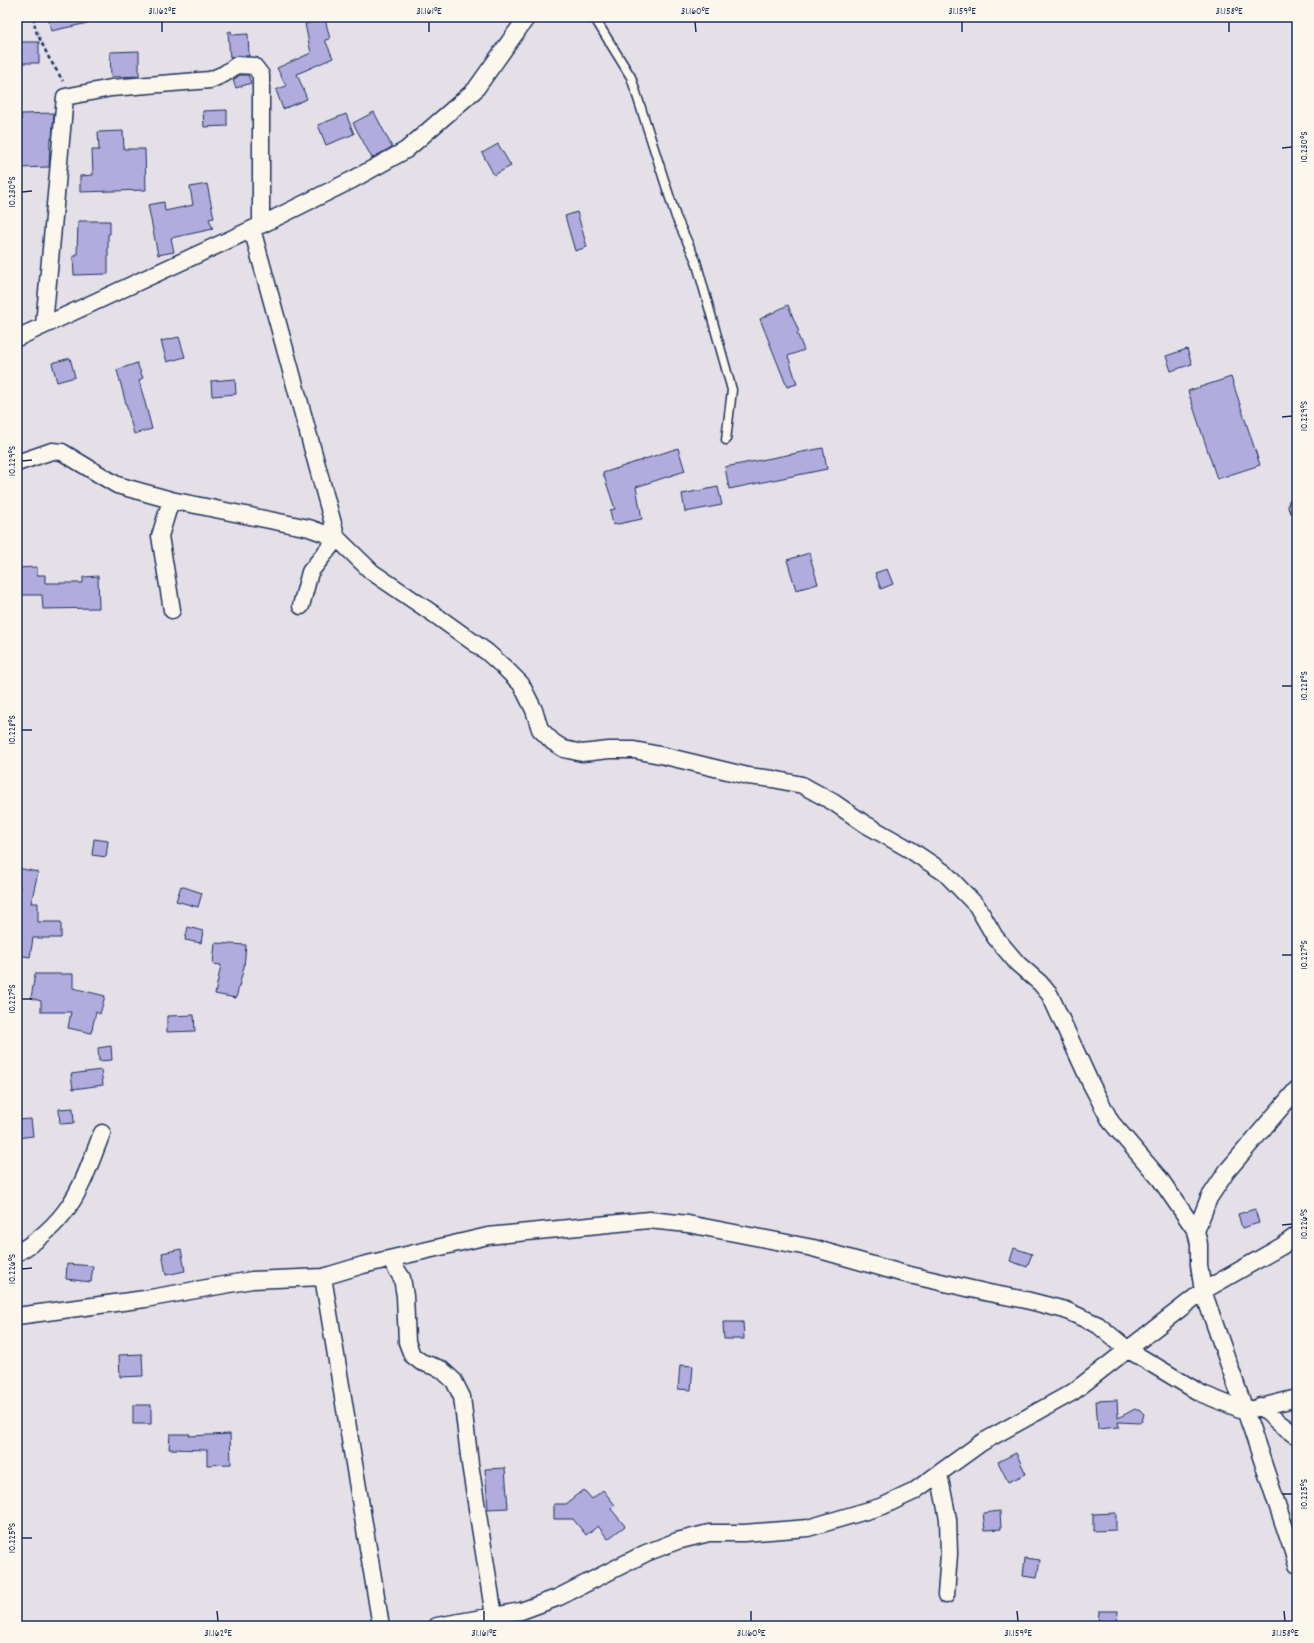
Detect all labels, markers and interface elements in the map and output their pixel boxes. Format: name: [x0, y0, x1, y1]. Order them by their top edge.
text: 31.162°E: [148, 5, 176, 19]
text: 31.161°E: [416, 5, 442, 19]
text: 31.160°E: [681, 5, 710, 19]
text: 31.159°E: [948, 5, 976, 19]
text: 31.158°E: [1216, 5, 1243, 19]
text: 10.230°S: [1298, 131, 1312, 163]
text: 10.230°S: [6, 176, 20, 208]
text: 10.229°S: [1298, 401, 1312, 431]
text: 10.229°S: [6, 446, 20, 476]
text: 10.228°S: [1298, 671, 1312, 701]
text: 10.228°S: [6, 715, 20, 745]
text: 10.227°S: [1298, 940, 1312, 970]
text: 10.227°S: [6, 984, 20, 1014]
text: 10.226°S: [1298, 1209, 1312, 1239]
text: 10.226°S: [6, 1254, 20, 1284]
text: 10.225°S: [1298, 1479, 1312, 1509]
text: 10.225°S: [6, 1523, 20, 1553]
text: 31.162°E: [204, 1627, 232, 1641]
text: 31.161°E: [471, 1627, 497, 1641]
text: 31.160°E: [737, 1627, 766, 1641]
text: 31.159°E: [1004, 1627, 1032, 1641]
text: 31.158°E: [1272, 1627, 1299, 1641]

